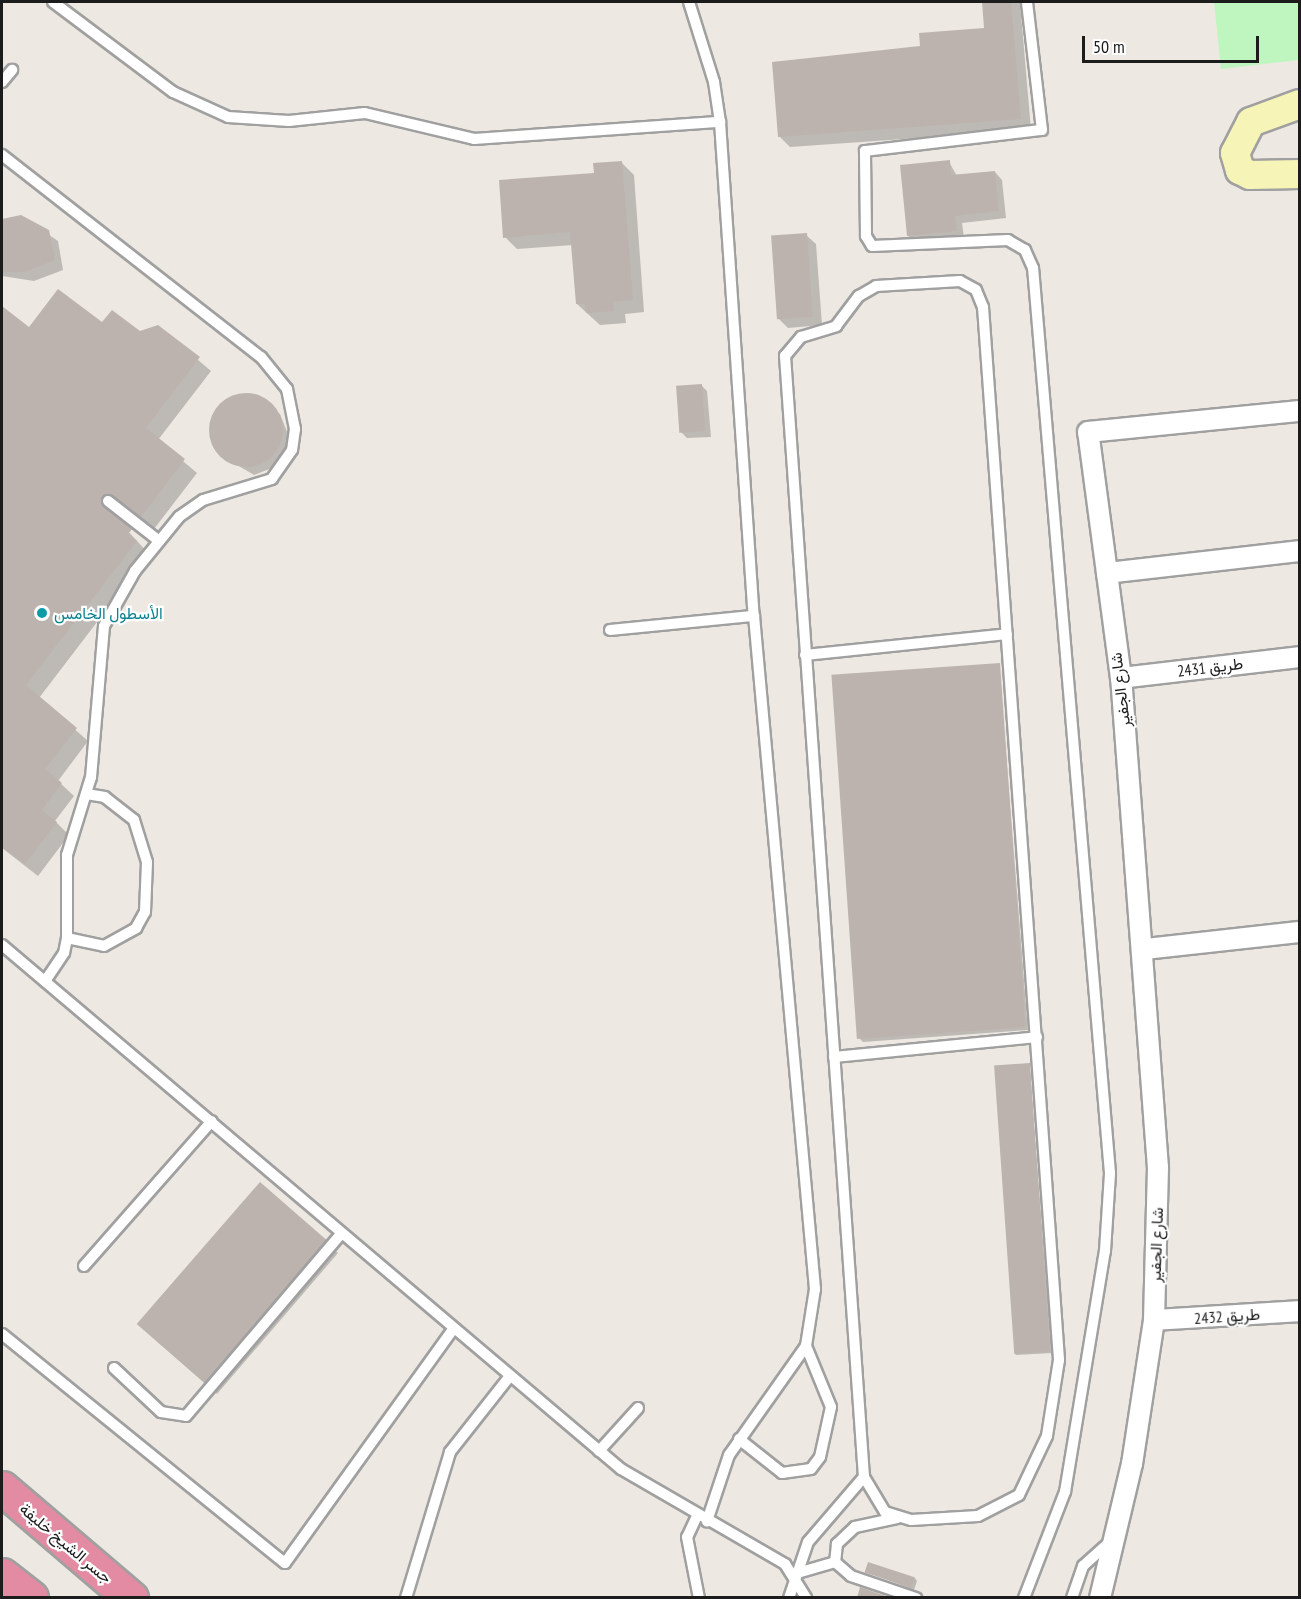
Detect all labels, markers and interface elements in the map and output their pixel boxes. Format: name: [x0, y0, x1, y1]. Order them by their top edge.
scale bar: [1085, 24, 1262, 62]
text: 50 m: [1093, 35, 1125, 58]
place label: الأسطول الخامس: [54, 603, 163, 623]
marker: الأسطول الخامس: [35, 606, 49, 620]
street label: شارع الجفير: [1106, 651, 1134, 729]
street label: طريق 2431: [1176, 653, 1244, 681]
street label: شارع الجفير: [1145, 1207, 1167, 1283]
street label: طريق 2432: [1193, 1304, 1261, 1328]
street label: جسر الشيخ خليفة: [16, 1499, 116, 1587]

